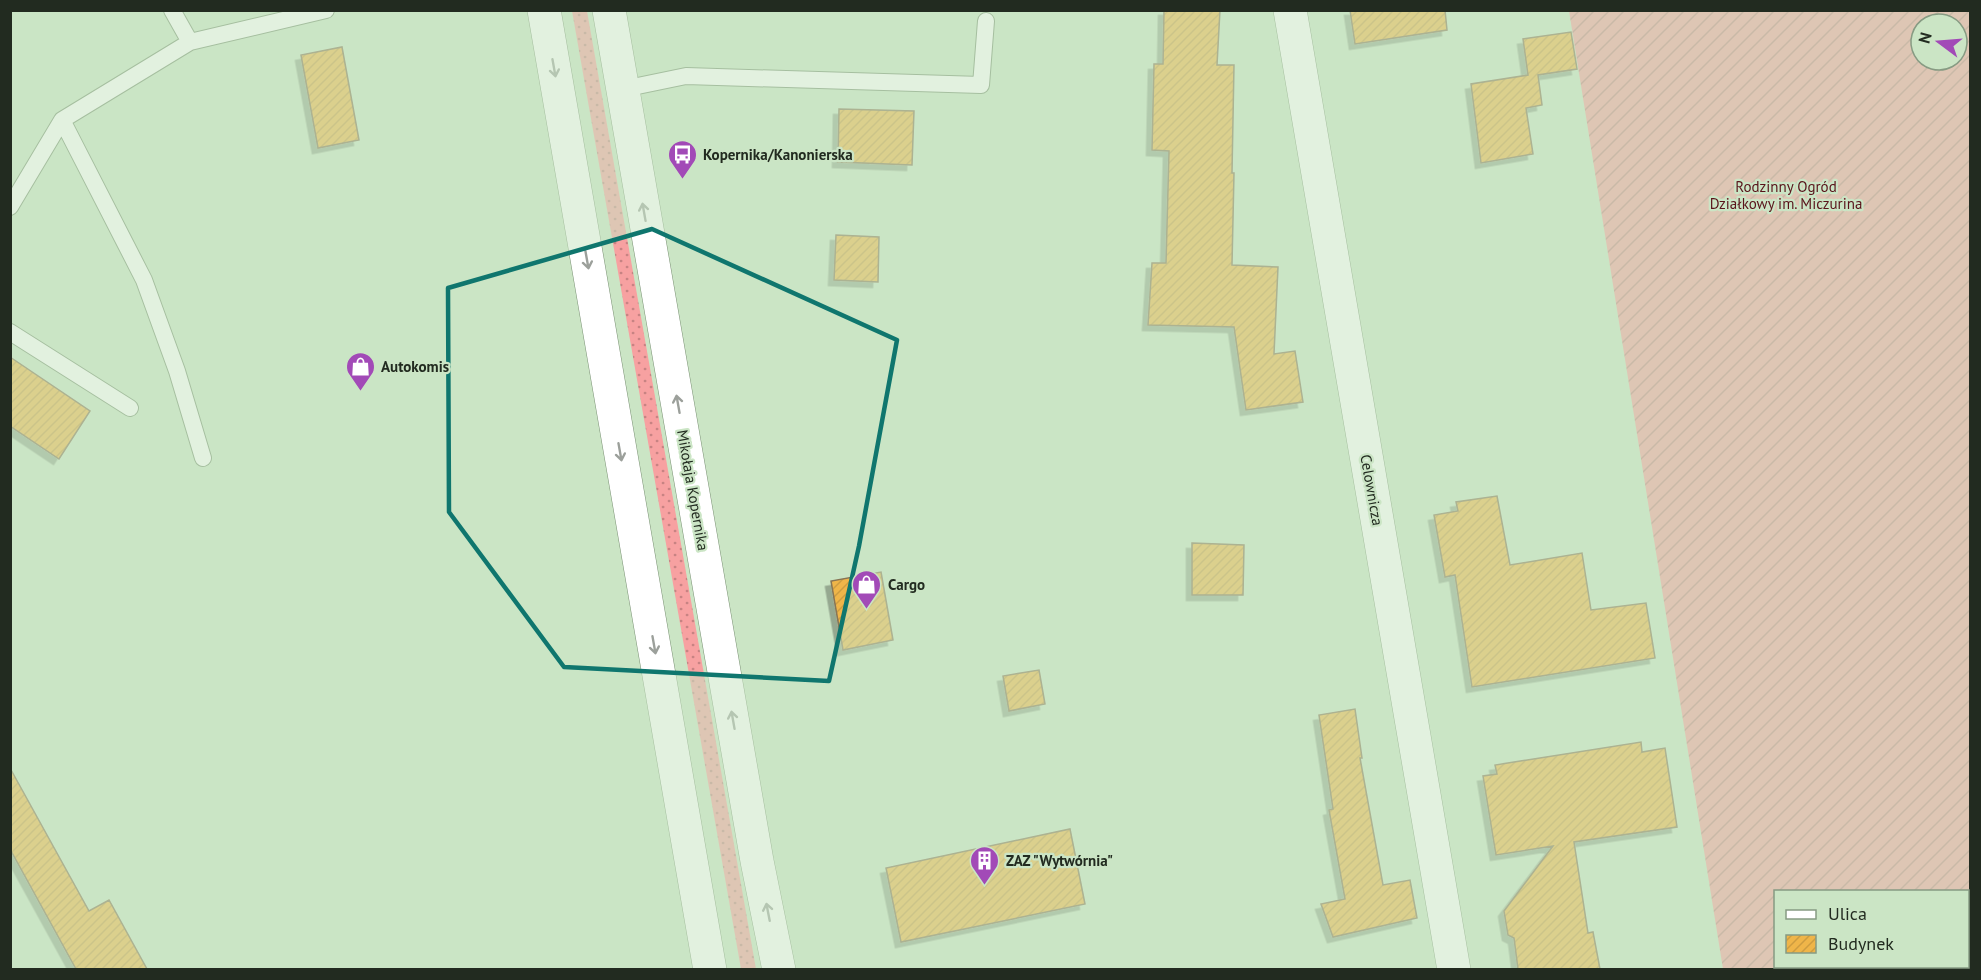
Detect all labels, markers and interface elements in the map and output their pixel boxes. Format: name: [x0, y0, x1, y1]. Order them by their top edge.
north arrow: [1909, 12, 1969, 72]
text: N: [1914, 30, 1936, 46]
one-way arrow: [548, 58, 559, 77]
bus stop icon: Kopernika/Kanonierska: [666, 138, 698, 180]
place label: Kopernika/Kanonierska: [703, 145, 853, 164]
park label: Rodzinny Ogród Działkowy im. Miczurina: [1710, 177, 1862, 213]
one-way arrow: [638, 203, 649, 222]
one-way arrow: [582, 250, 593, 270]
shop icon: Autokomis: [344, 350, 376, 392]
place label: Autokomis: [381, 357, 449, 376]
one-way arrow: [672, 395, 683, 414]
street label: Mikołaja Kopernika: [673, 428, 713, 552]
one-way arrow: [615, 442, 626, 462]
street label: Celownicza: [1356, 453, 1388, 527]
shop icon: Cargo: [851, 568, 883, 610]
place label: Cargo: [888, 575, 925, 594]
one-way arrow: [648, 634, 659, 654]
one-way arrow: [727, 711, 738, 731]
building icon: ZAZ "Wytwórnia": [969, 844, 1001, 886]
place label: ZAZ "Wytwórnia": [1006, 851, 1113, 870]
legend: [1774, 890, 1969, 968]
text: Ulica: [1828, 902, 1867, 925]
one-way arrow: [762, 903, 773, 922]
text: Budynek: [1828, 932, 1894, 955]

